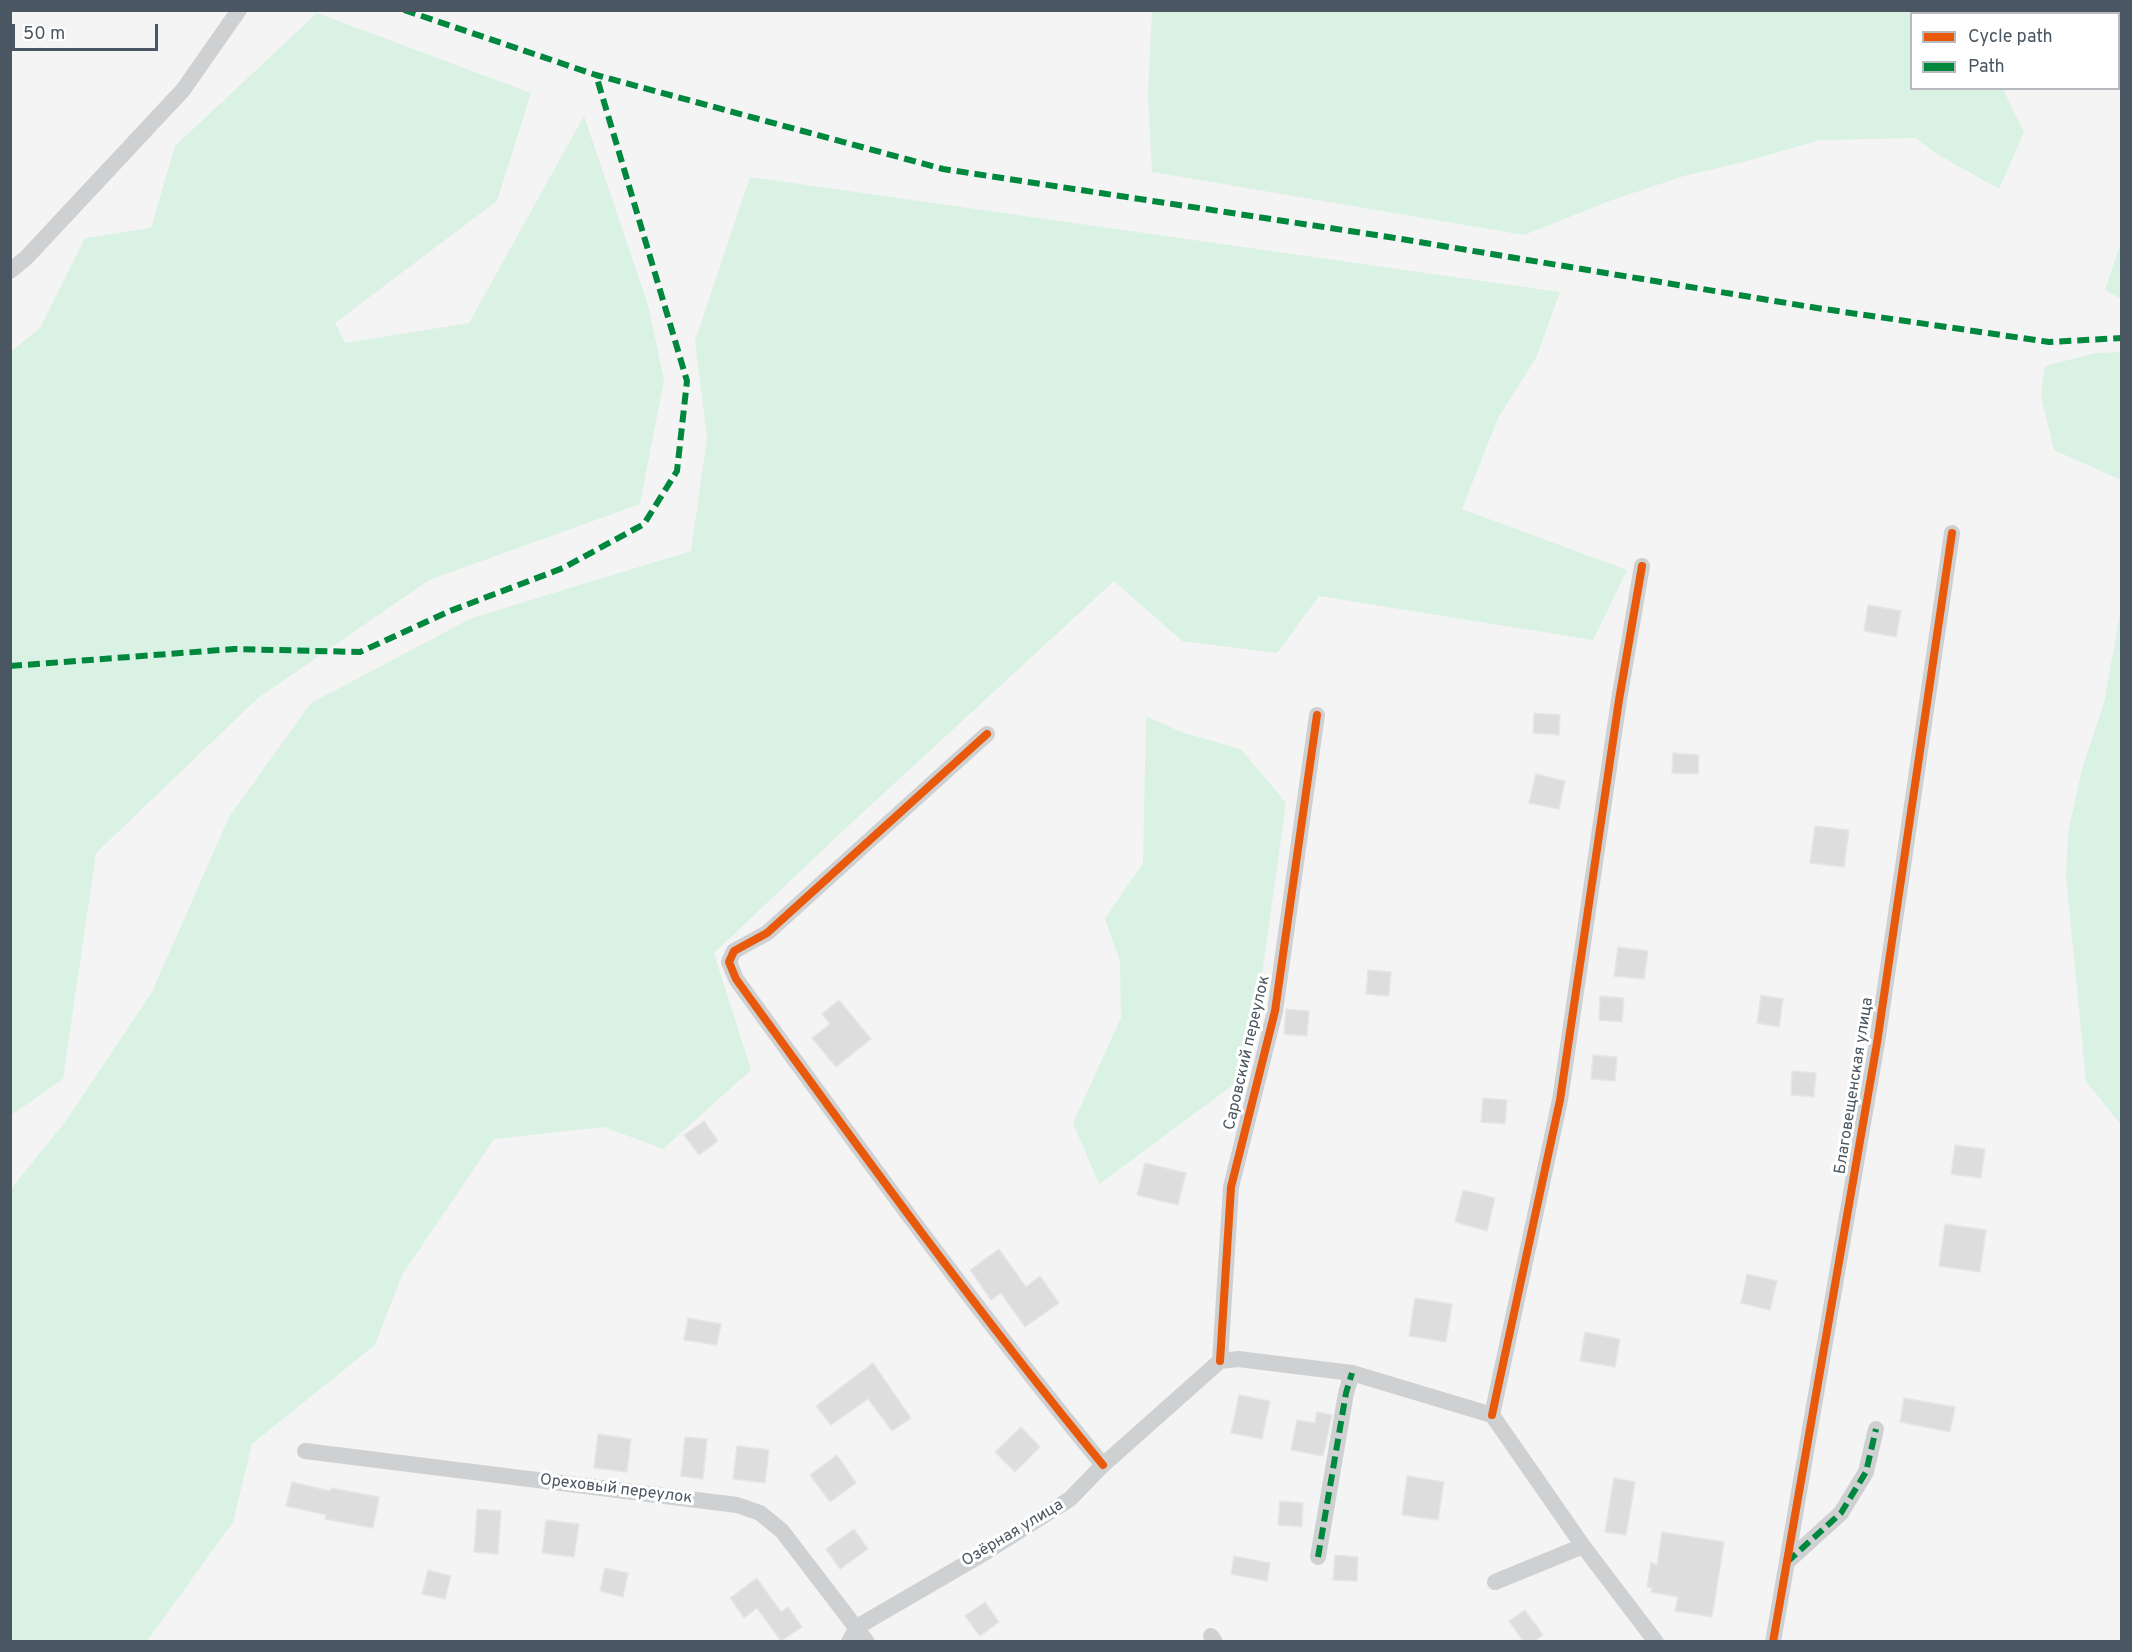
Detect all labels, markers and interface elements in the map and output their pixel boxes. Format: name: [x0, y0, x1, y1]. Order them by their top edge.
scale bar: [15, 12, 160, 50]
legend: [1910, 12, 2120, 90]
text: 50 m: [23, 23, 65, 46]
text: Cycle path: [1968, 26, 2053, 49]
text: Path: [1968, 56, 2005, 79]
street label: Саровский переулок: [1221, 974, 1275, 1132]
street label: Благовещенская улица: [1832, 996, 1878, 1176]
street label: Ореховый переулок: [539, 1471, 693, 1509]
street label: Озёрная улица: [959, 1496, 1067, 1572]

